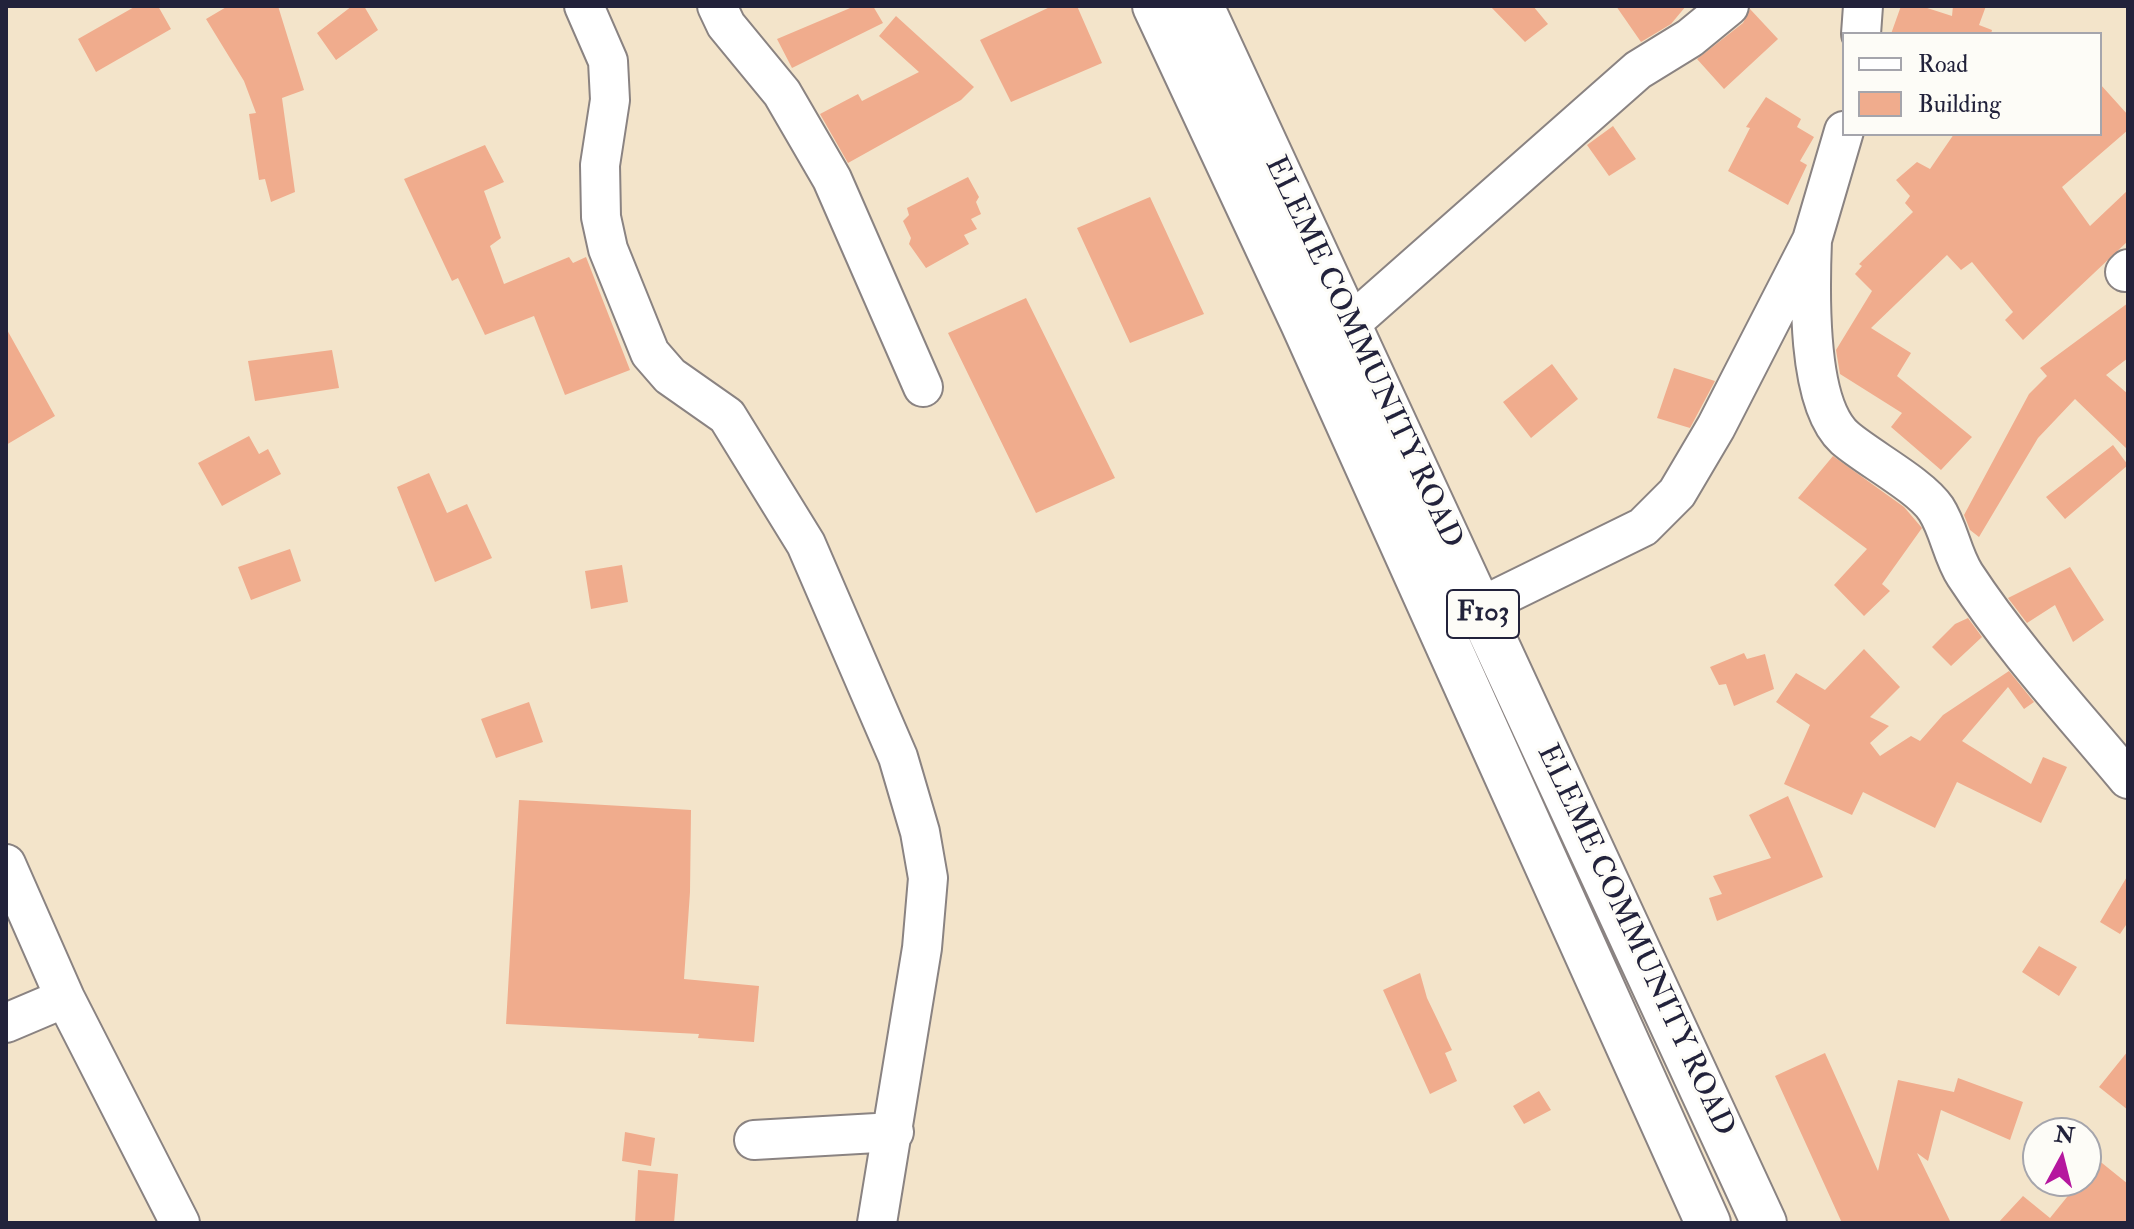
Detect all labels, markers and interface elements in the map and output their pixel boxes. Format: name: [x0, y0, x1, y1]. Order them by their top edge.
legend: [1842, 32, 2102, 136]
text: Road: [1918, 49, 1968, 80]
text: Building: [1918, 89, 2001, 120]
street label: ELEME COMMUNITY ROAD: [1255, 151, 1469, 555]
road number: F103: [1447, 590, 1519, 638]
street label: ELEME COMMUNITY ROAD: [1527, 739, 1741, 1143]
north arrow: [2022, 1117, 2102, 1197]
text: N: [2053, 1120, 2076, 1150]

